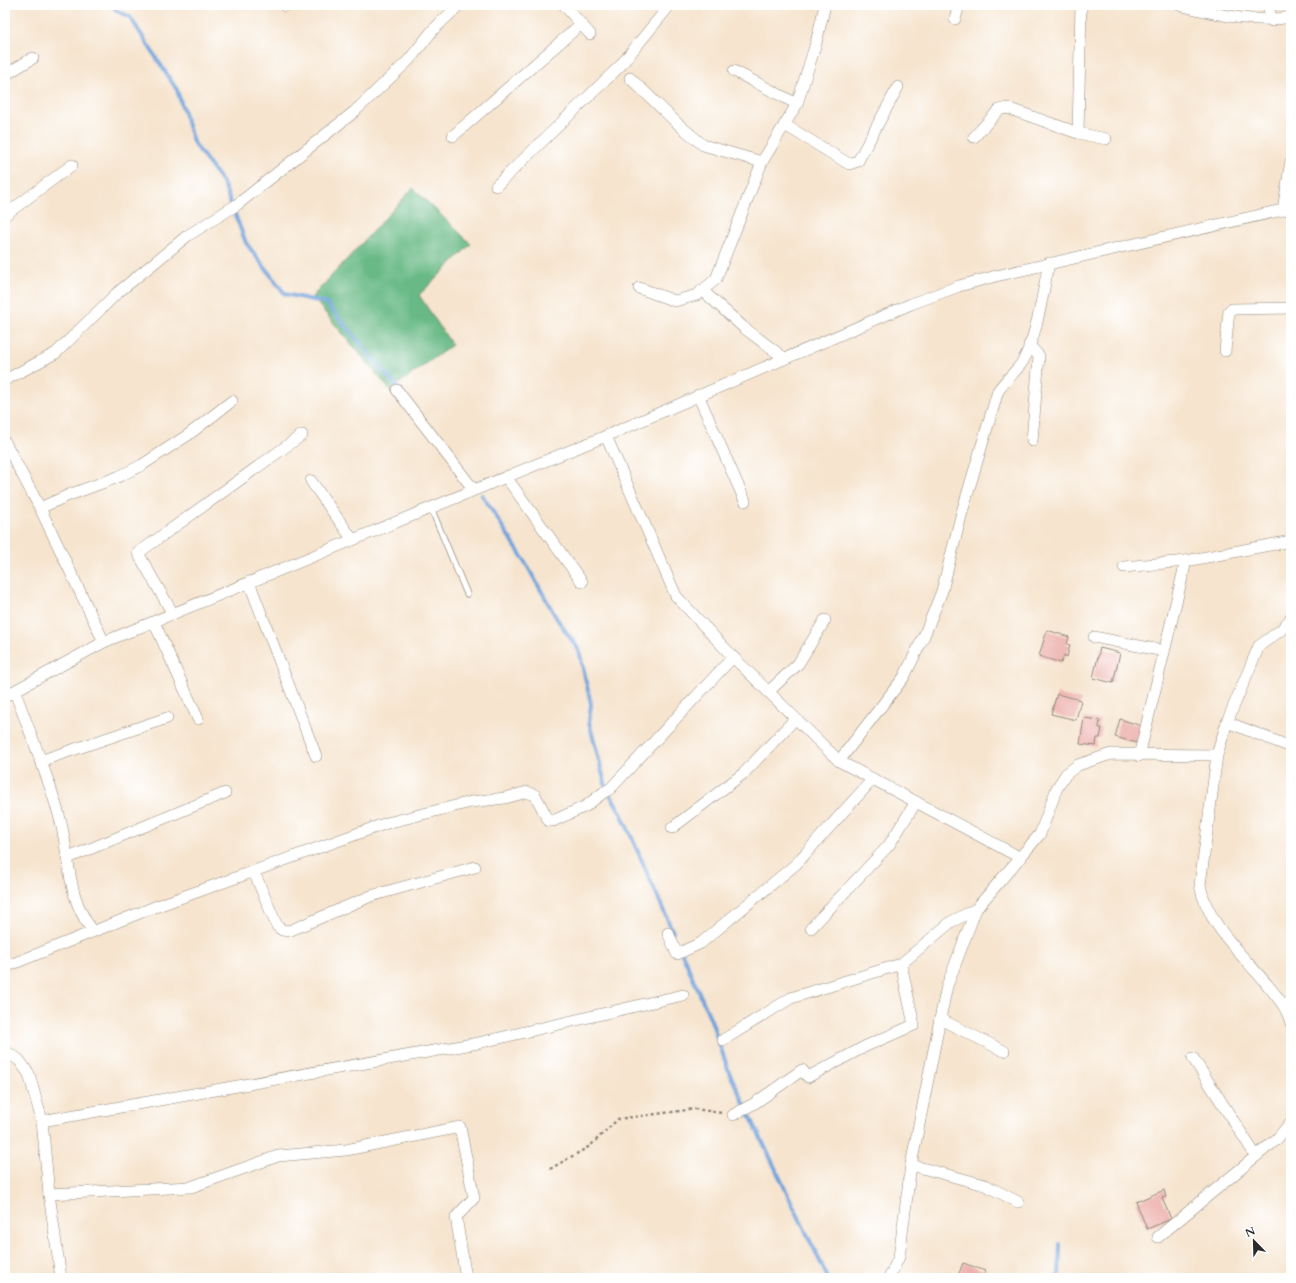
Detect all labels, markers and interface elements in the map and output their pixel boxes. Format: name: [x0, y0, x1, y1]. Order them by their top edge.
north arrow: [1234, 1221, 1274, 1261]
text: N: [1243, 1223, 1258, 1241]

